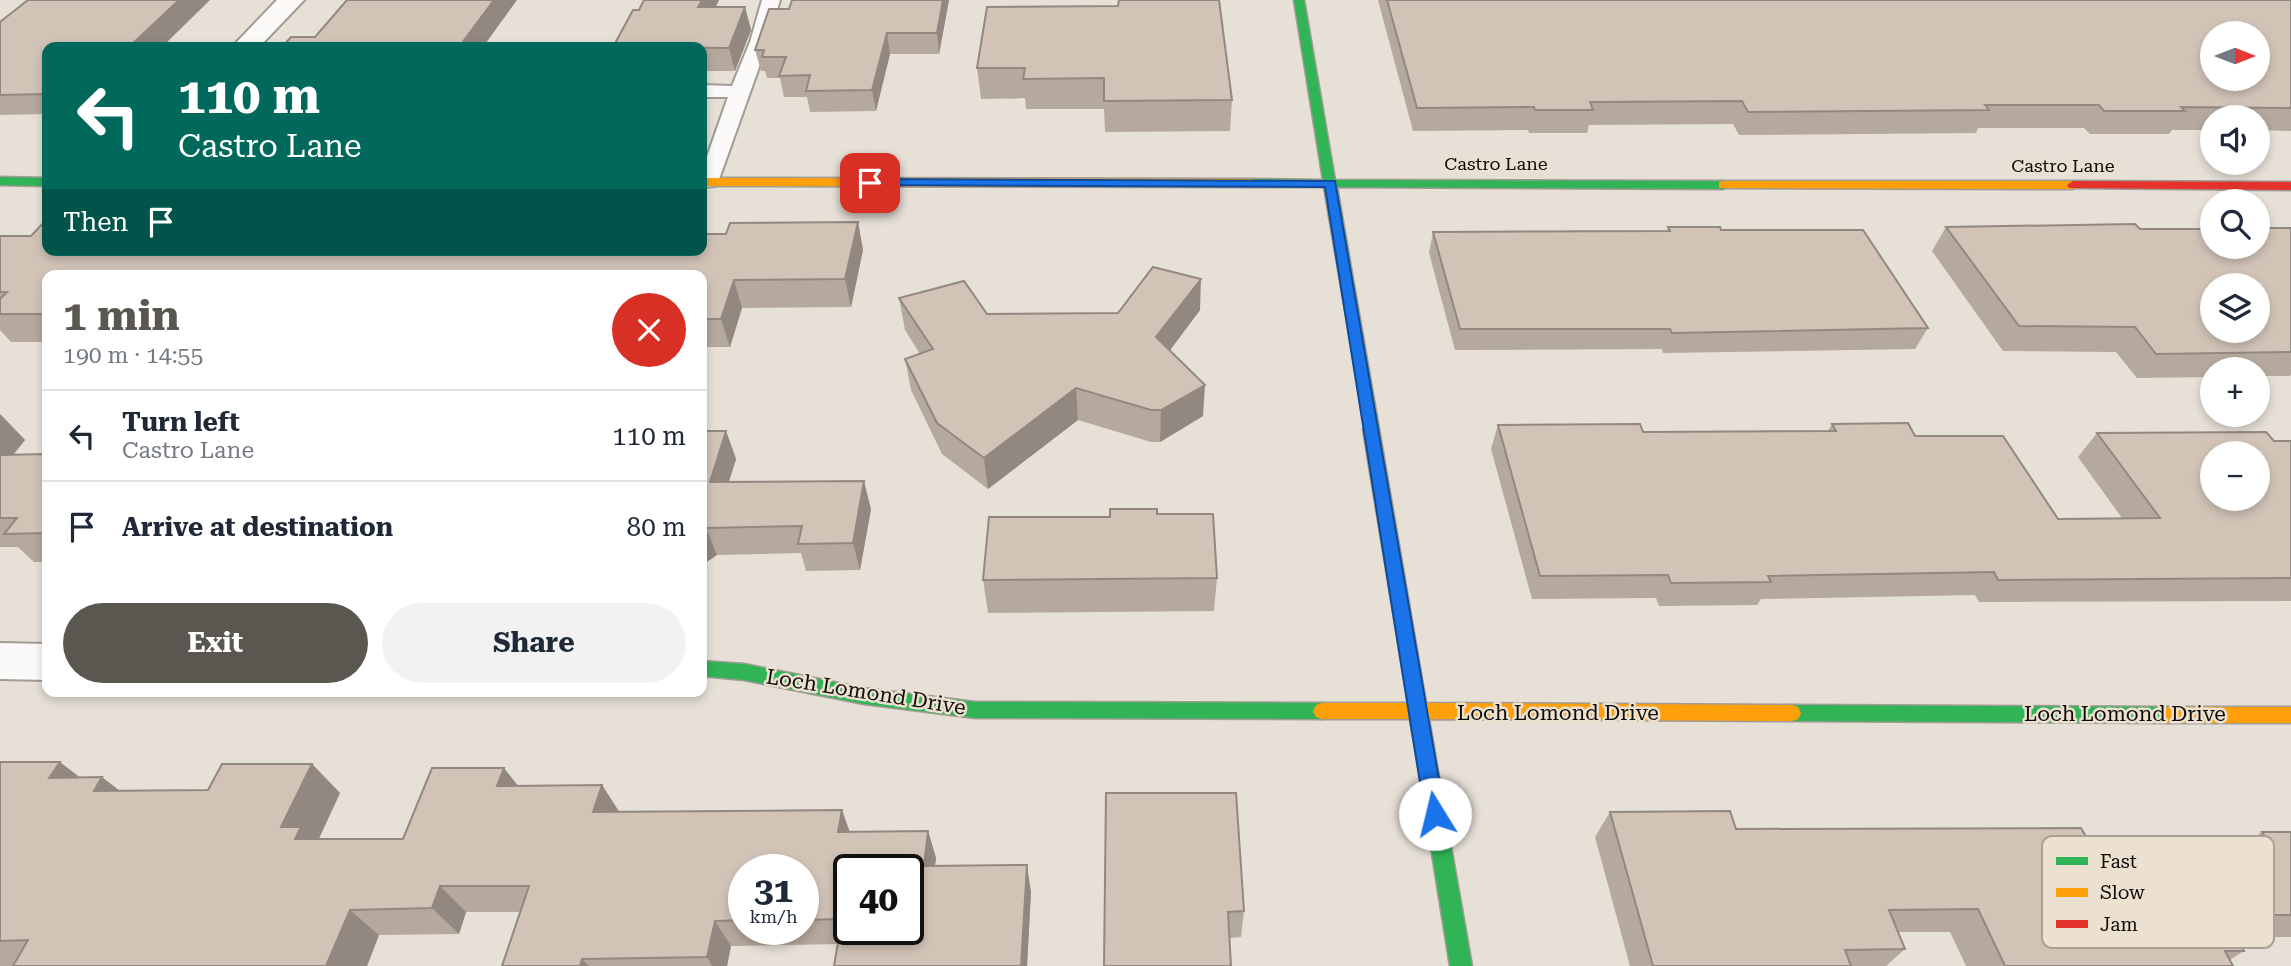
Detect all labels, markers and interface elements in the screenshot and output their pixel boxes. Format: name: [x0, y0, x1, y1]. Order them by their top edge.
north arrow: [2200, 21, 2270, 91]
map controls: [2200, 21, 2270, 511]
text: 110 m: [178, 68, 320, 125]
icon: left: [63, 70, 154, 161]
button: sound: [2200, 105, 2270, 175]
text: Castro Lane: [178, 127, 362, 165]
pin: [840, 153, 900, 213]
street label: Castro Lane: [1444, 153, 1548, 174]
street label: Castro Lane: [2011, 155, 2115, 176]
icon: arrive: [851, 164, 889, 202]
button: search: [2200, 189, 2270, 259]
icon: arrive: [142, 203, 180, 241]
text: Then: [63, 207, 128, 237]
button: layers: [2200, 273, 2270, 343]
text: 1 min: [63, 291, 180, 340]
button: close: [612, 293, 686, 367]
text: 190 m · 14:55: [63, 342, 203, 369]
button: +: [2200, 357, 2270, 427]
text: Turn left: [122, 407, 240, 437]
icon: left: [63, 417, 101, 455]
text: 110 m: [612, 421, 686, 451]
text: Castro Lane: [122, 437, 254, 464]
button: −: [2200, 441, 2270, 511]
icon: arrive: [63, 508, 101, 546]
text: Arrive at destination: [122, 512, 393, 542]
text: 80 m: [627, 512, 686, 542]
button: Exit: [63, 603, 368, 683]
button: Share: [382, 603, 686, 683]
street label: Loch Lomond Drive: [764, 664, 968, 720]
street label: Loch Lomond Drive: [1457, 701, 1659, 725]
street label: Loch Lomond Drive: [2024, 702, 2226, 726]
position arrow: [1398, 777, 1472, 851]
legend: [2042, 836, 2274, 948]
text: Fast: [2100, 850, 2137, 873]
speed limit sign: 40: [833, 854, 924, 945]
text: 31: [754, 870, 793, 911]
text: Slow: [2100, 881, 2145, 904]
text: km/h: [749, 906, 798, 927]
text: Jam: [2100, 913, 2138, 936]

